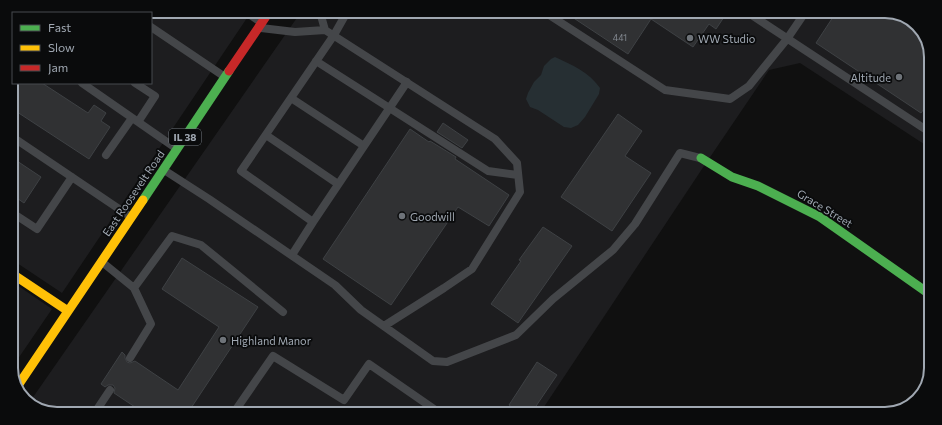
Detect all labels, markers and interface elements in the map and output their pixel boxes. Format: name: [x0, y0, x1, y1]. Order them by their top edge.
legend: [12, 12, 152, 84]
text: Fast: [48, 20, 71, 34]
house number: 441: [613, 32, 627, 43]
place label: WW Studio: [698, 32, 756, 45]
marker: WW Studio: [685, 33, 695, 43]
text: Slow: [48, 40, 75, 54]
text: Jam: [48, 60, 68, 75]
place label: Altitude: [850, 71, 891, 84]
marker: Altitude: [894, 72, 904, 82]
road number: IL 38: [169, 129, 201, 145]
street label: East Roosevelt Road: [99, 148, 167, 238]
street label: Grace Street: [795, 186, 856, 230]
place label: Goodwill: [410, 210, 455, 223]
marker: Goodwill: [397, 211, 407, 221]
place label: Highland Manor: [231, 334, 312, 347]
marker: Highland Manor: [218, 335, 228, 345]

